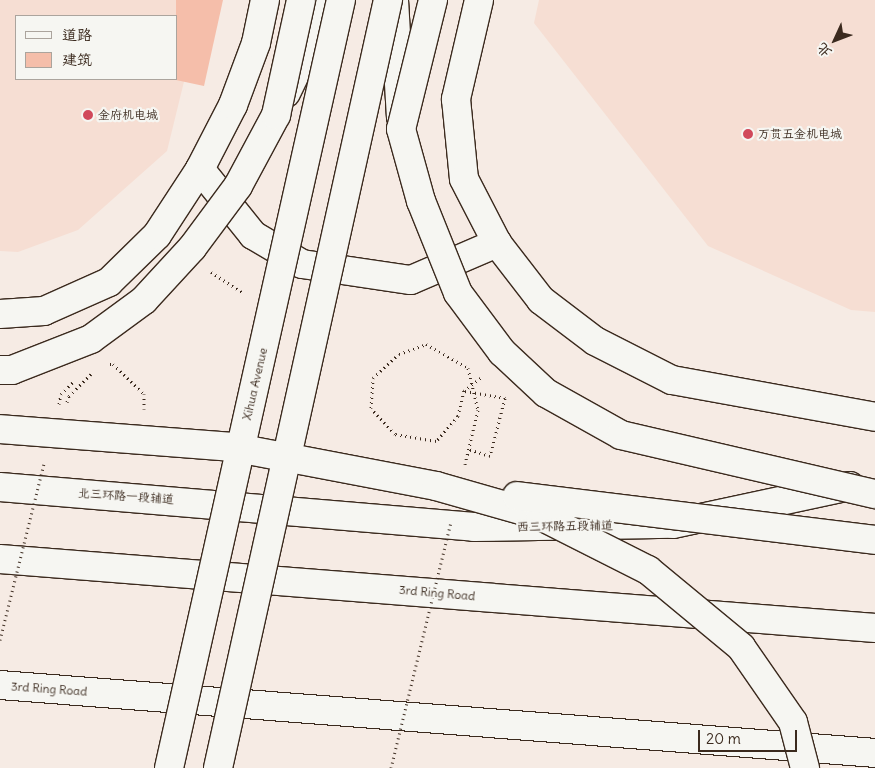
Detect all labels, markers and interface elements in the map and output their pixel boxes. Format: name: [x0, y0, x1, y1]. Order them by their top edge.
legend: [15, 15, 178, 80]
north arrow: [810, 15, 860, 65]
text: 道路: [62, 25, 92, 44]
text: 北: [813, 39, 835, 61]
text: 建筑: [62, 50, 92, 69]
place label: 金府机电城: [98, 108, 158, 122]
marker: 金府机电城: [82, 109, 94, 121]
place label: 万贯五金机电城: [758, 127, 842, 141]
marker: 万贯五金机电城: [742, 128, 754, 140]
street label: Xihua Avenue: [240, 346, 270, 422]
street label: 北三环路一段辅道: [78, 485, 174, 507]
street label: 西三环路五段辅道: [517, 518, 613, 534]
street label: 3rd Ring Road: [398, 582, 476, 604]
street label: 3rd Ring Road: [10, 679, 88, 699]
scale bar: [700, 720, 799, 752]
text: 20 m: [706, 729, 741, 748]

